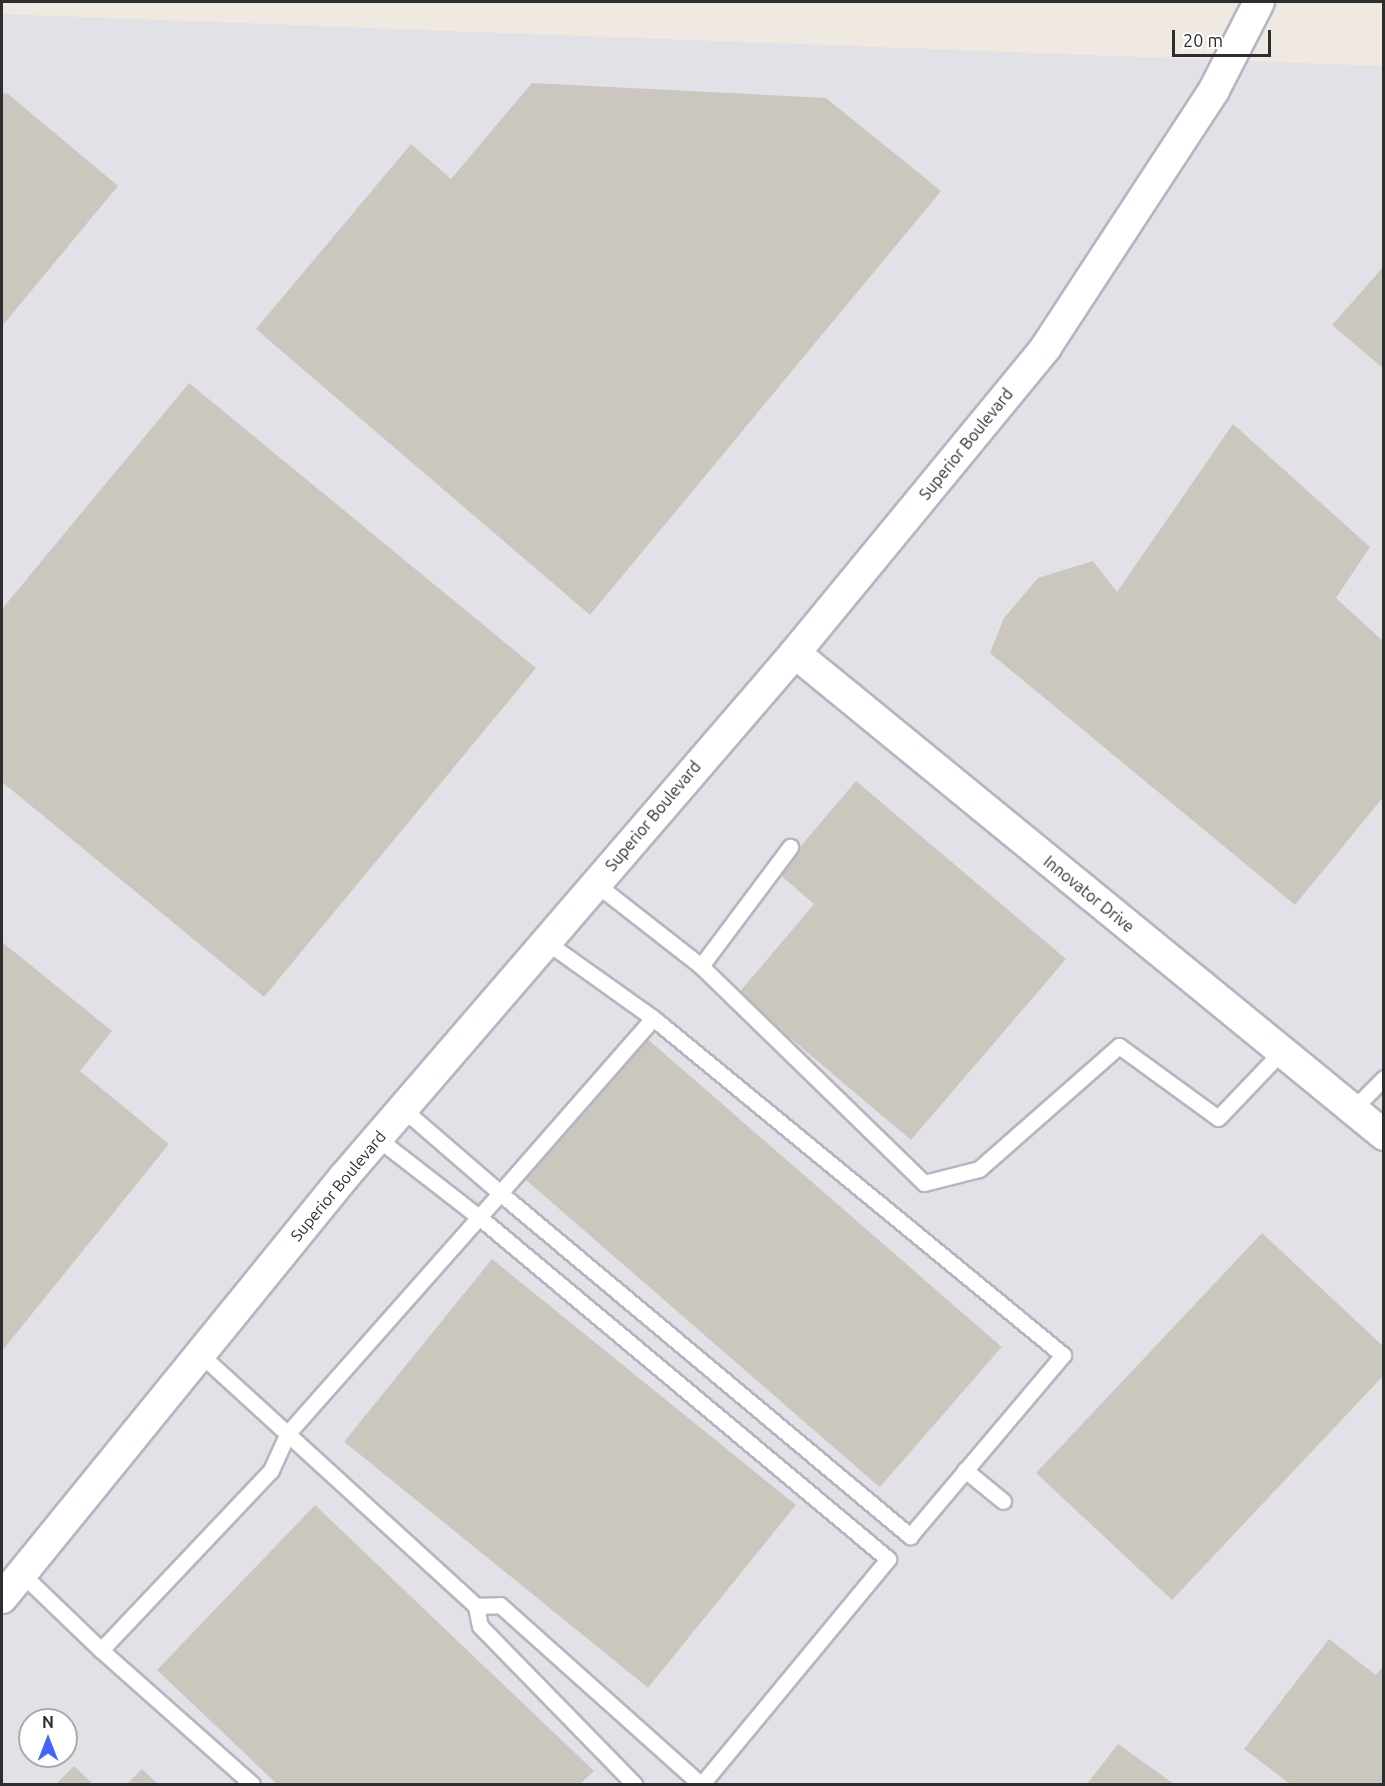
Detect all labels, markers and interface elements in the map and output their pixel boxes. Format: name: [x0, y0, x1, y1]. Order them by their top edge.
scale bar: [1175, 18, 1274, 56]
text: 20 m: [1183, 30, 1223, 50]
street label: Superior Boulevard: [915, 384, 1017, 504]
street label: Superior Boulevard: [601, 757, 705, 875]
street label: Innovator Drive: [1040, 852, 1138, 936]
street label: Superior Boulevard: [286, 1127, 390, 1245]
north arrow: [18, 1708, 78, 1768]
text: N: [42, 1713, 54, 1731]

